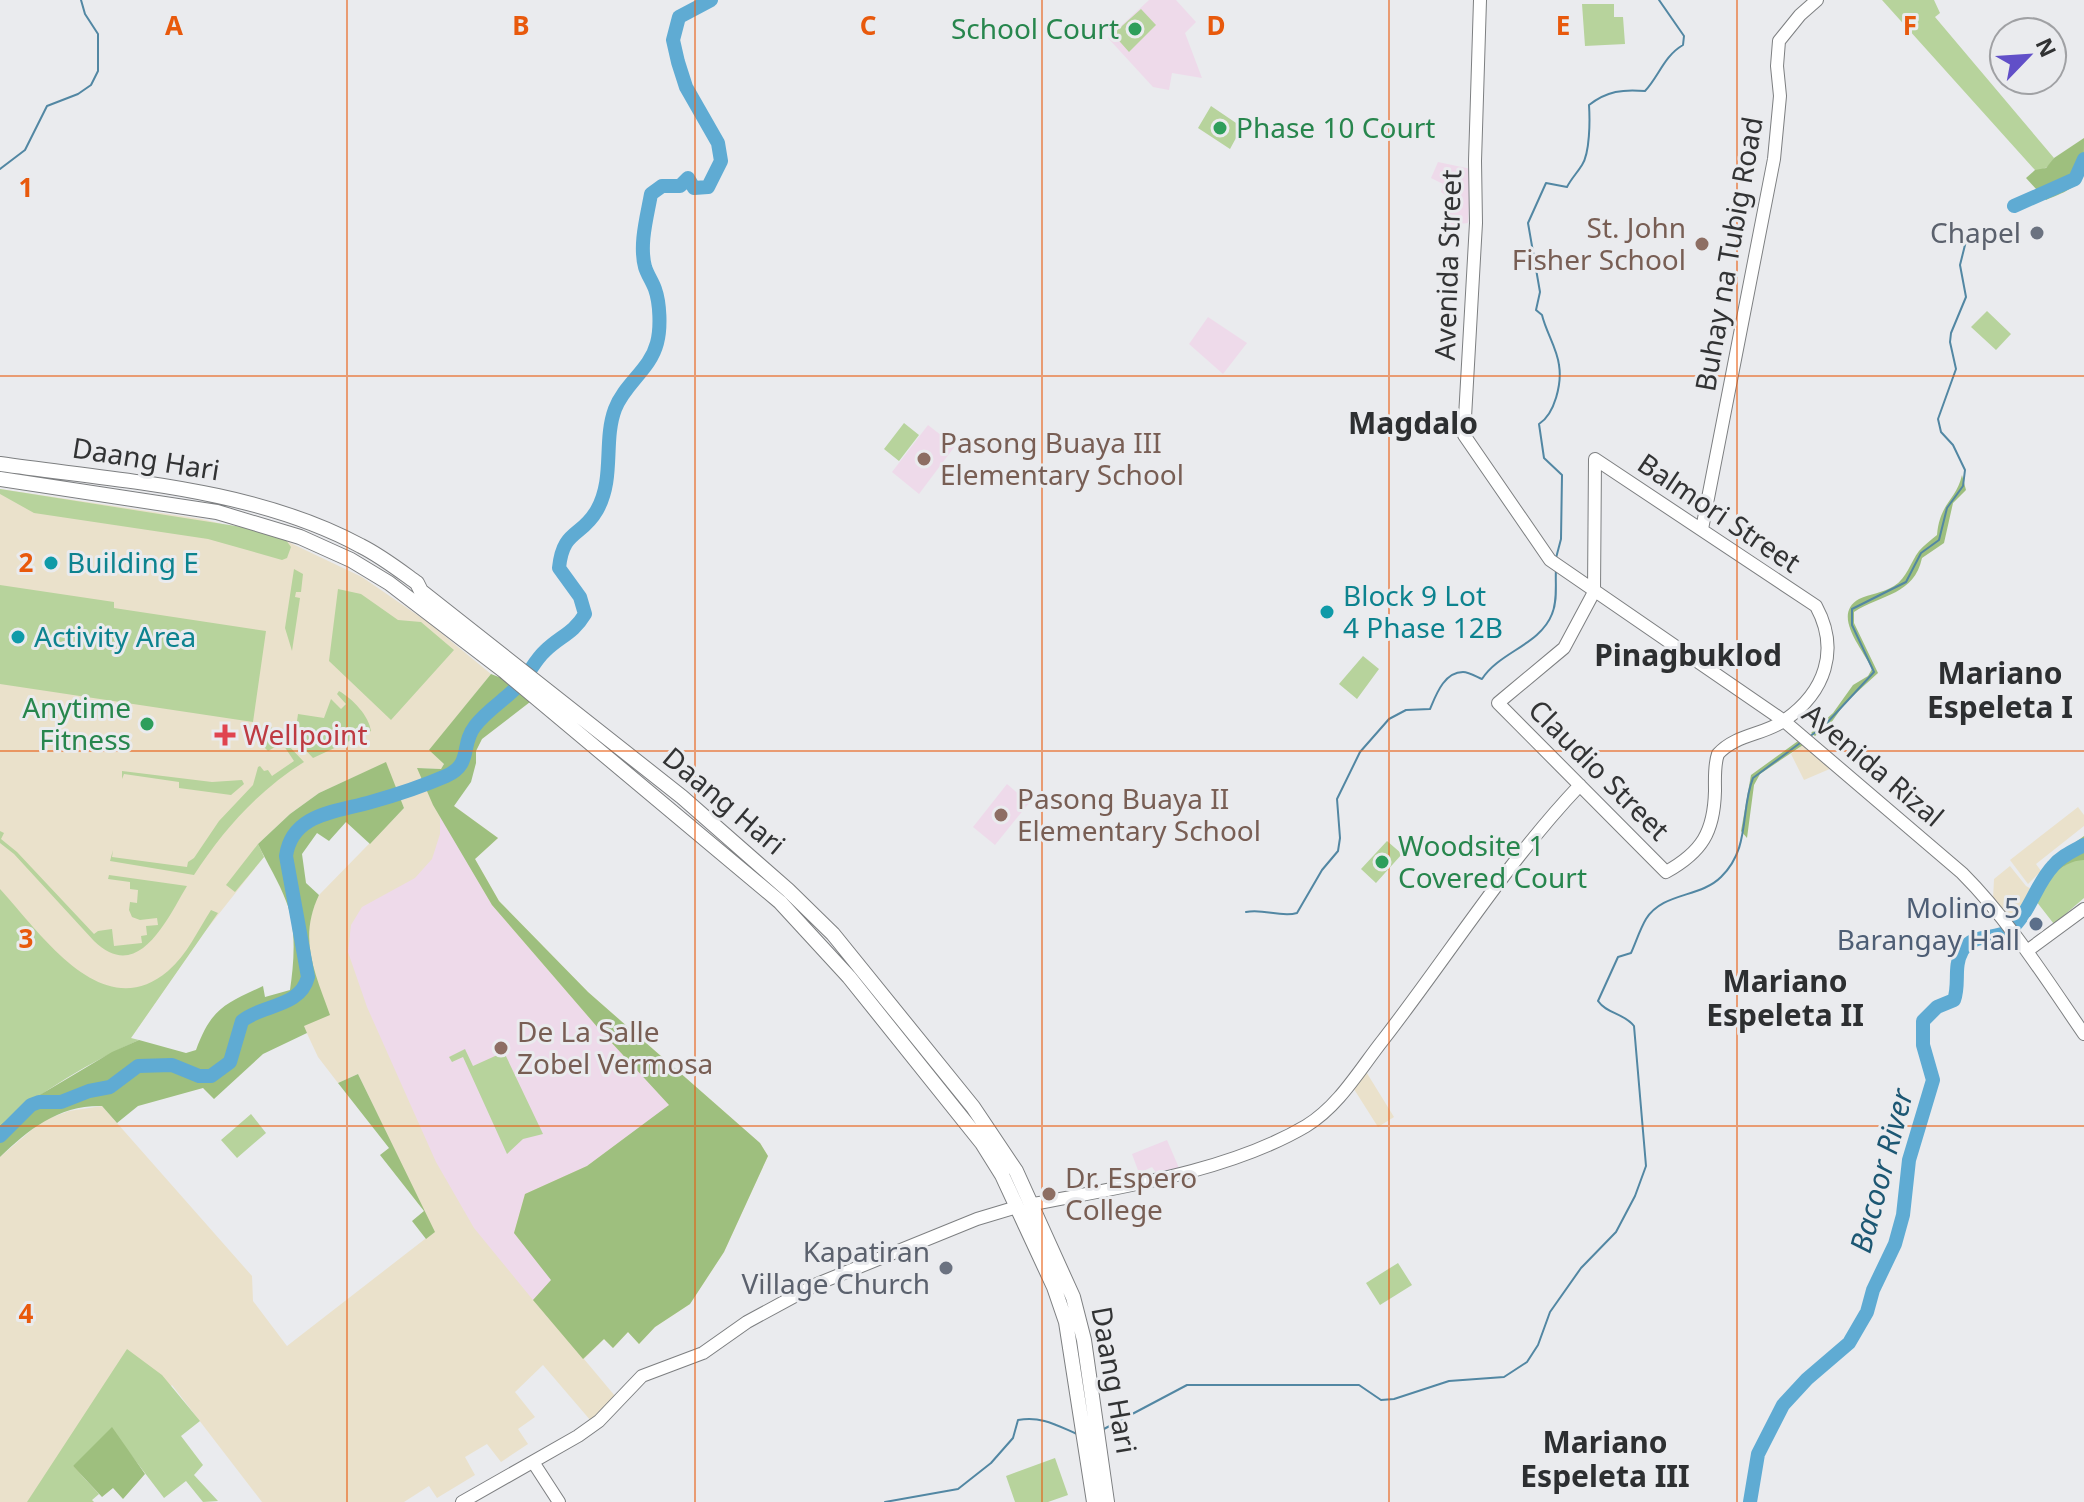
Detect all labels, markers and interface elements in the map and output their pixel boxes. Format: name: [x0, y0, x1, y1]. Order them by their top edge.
text: A: [165, 7, 183, 43]
text: B: [512, 7, 530, 43]
text: C: [860, 7, 876, 43]
text: D: [1206, 7, 1226, 43]
text: E: [1556, 7, 1570, 43]
text: F: [1903, 7, 1917, 43]
place label: School Court: [951, 9, 1119, 47]
north arrow: [1988, 16, 2068, 96]
marker: School Court: [1126, 20, 1144, 38]
text: N: [2030, 33, 2064, 62]
place label: Phase 10 Court: [1236, 108, 1435, 146]
street label: Buhay na Tubig Road: [1685, 114, 1771, 394]
marker: Phase 10 Court: [1211, 119, 1229, 137]
text: 1: [19, 169, 33, 205]
street label: Avenida Street: [1425, 169, 1469, 361]
place label: St. John Fisher School: [1512, 208, 1686, 278]
place label: Chapel: [1930, 213, 2021, 251]
marker: Chapel: [2028, 224, 2046, 242]
marker: St. John Fisher School: [1693, 235, 1711, 253]
district label: Magdalo: [1348, 402, 1478, 443]
place label: Pasong Buaya III Elementary School: [940, 423, 1184, 493]
street label: Daang Hari: [70, 428, 223, 488]
street label: Balmori Street: [1631, 444, 1808, 581]
marker: Pasong Buaya III Elementary School: [915, 450, 933, 468]
place label: Building E: [67, 543, 199, 581]
text: 2: [19, 544, 34, 580]
marker: Building E: [42, 554, 60, 572]
place label: Block 9 Lot 4 Phase 12B: [1343, 576, 1503, 646]
marker: Block 9 Lot 4 Phase 12B: [1318, 603, 1336, 621]
place label: Activity Area: [34, 617, 196, 655]
marker: Activity Area: [9, 628, 27, 646]
district label: Pinagbuklod: [1594, 634, 1782, 675]
district label: Mariano Espeleta I: [1927, 652, 2073, 727]
place label: Anytime Fitness: [22, 688, 131, 758]
street label: Claudio Street: [1521, 691, 1678, 848]
street label: Avenida Rizal: [1795, 694, 1952, 835]
marker: Anytime Fitness: [138, 715, 156, 733]
place label: Wellpoint: [243, 715, 368, 753]
marker: Wellpoint: [214, 724, 236, 746]
street label: Daang Hari: [655, 738, 794, 863]
place label: Pasong Buaya II Elementary School: [1017, 779, 1261, 849]
marker: Pasong Buaya II Elementary School: [992, 806, 1010, 824]
place label: Woodsite 1 Covered Court: [1398, 826, 1587, 896]
marker: Woodsite 1 Covered Court: [1373, 853, 1391, 871]
place label: Molino 5 Barangay Hall: [1837, 888, 2020, 958]
marker: Molino 5 Barangay Hall: [2027, 915, 2045, 933]
text: 3: [19, 920, 33, 956]
district label: Mariano Espeleta II: [1706, 960, 1864, 1035]
place label: De La Salle Zobel Vermosa: [517, 1012, 713, 1082]
marker: De La Salle Zobel Vermosa: [492, 1039, 510, 1057]
water label: Bacoor River: [1839, 1083, 1922, 1257]
place label: Dr. Espero College: [1065, 1158, 1197, 1228]
marker: Dr. Espero College: [1040, 1185, 1058, 1203]
place label: Kapatiran Village Church: [741, 1232, 930, 1302]
marker: Kapatiran Village Church: [937, 1259, 955, 1277]
text: 4: [19, 1295, 34, 1331]
street label: Daang Hari: [1083, 1303, 1147, 1456]
district label: Mariano Espeleta III: [1520, 1421, 1690, 1496]

